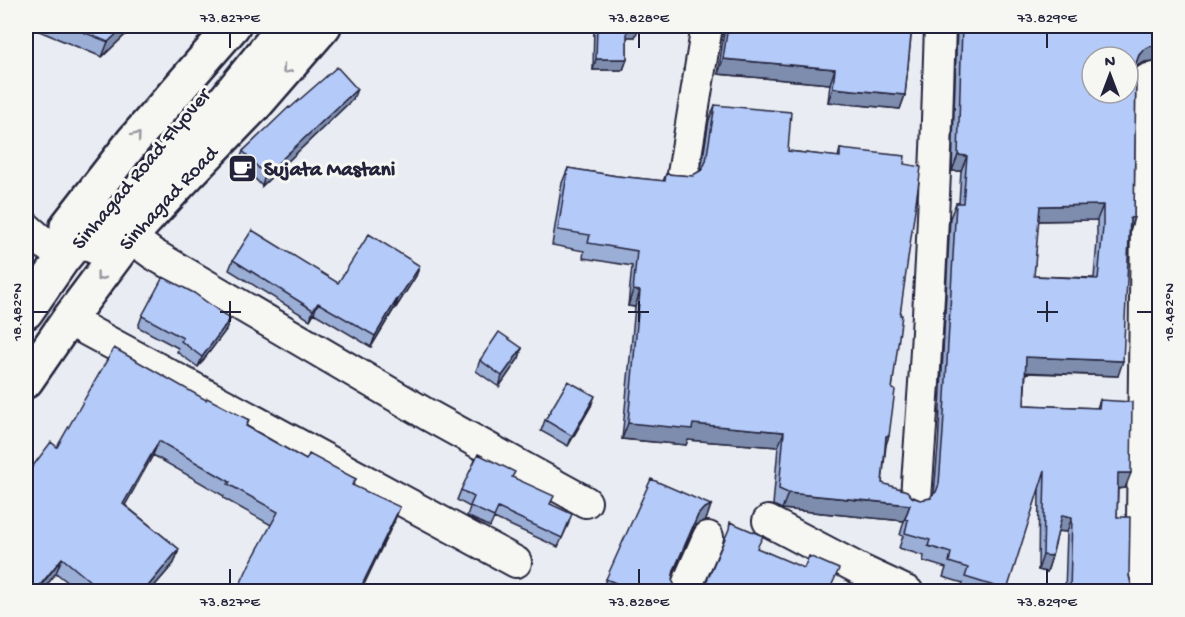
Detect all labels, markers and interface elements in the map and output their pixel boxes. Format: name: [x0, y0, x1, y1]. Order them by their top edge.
text: 73.827°E: [199, 10, 261, 28]
text: 73.828°E: [608, 10, 670, 28]
text: 73.829°E: [1016, 10, 1077, 28]
north arrow: [1080, 45, 1140, 105]
text: N: [1105, 54, 1116, 73]
one-way arrow: [282, 63, 293, 74]
street label: Sinhagad Road Flyover: [65, 82, 215, 254]
one-way arrow: [130, 132, 141, 143]
street label: Sinhagad Road: [114, 140, 222, 256]
cafe icon: Sujata Mastani: [227, 152, 259, 184]
place label: Sujata Mastani: [264, 159, 395, 184]
one-way arrow: [96, 271, 107, 282]
text: 18.482°N: [9, 283, 27, 342]
text: 18.482°N: [1161, 283, 1179, 342]
text: 73.827°E: [199, 594, 261, 612]
text: 73.828°E: [608, 594, 670, 612]
text: 73.829°E: [1016, 594, 1077, 612]

